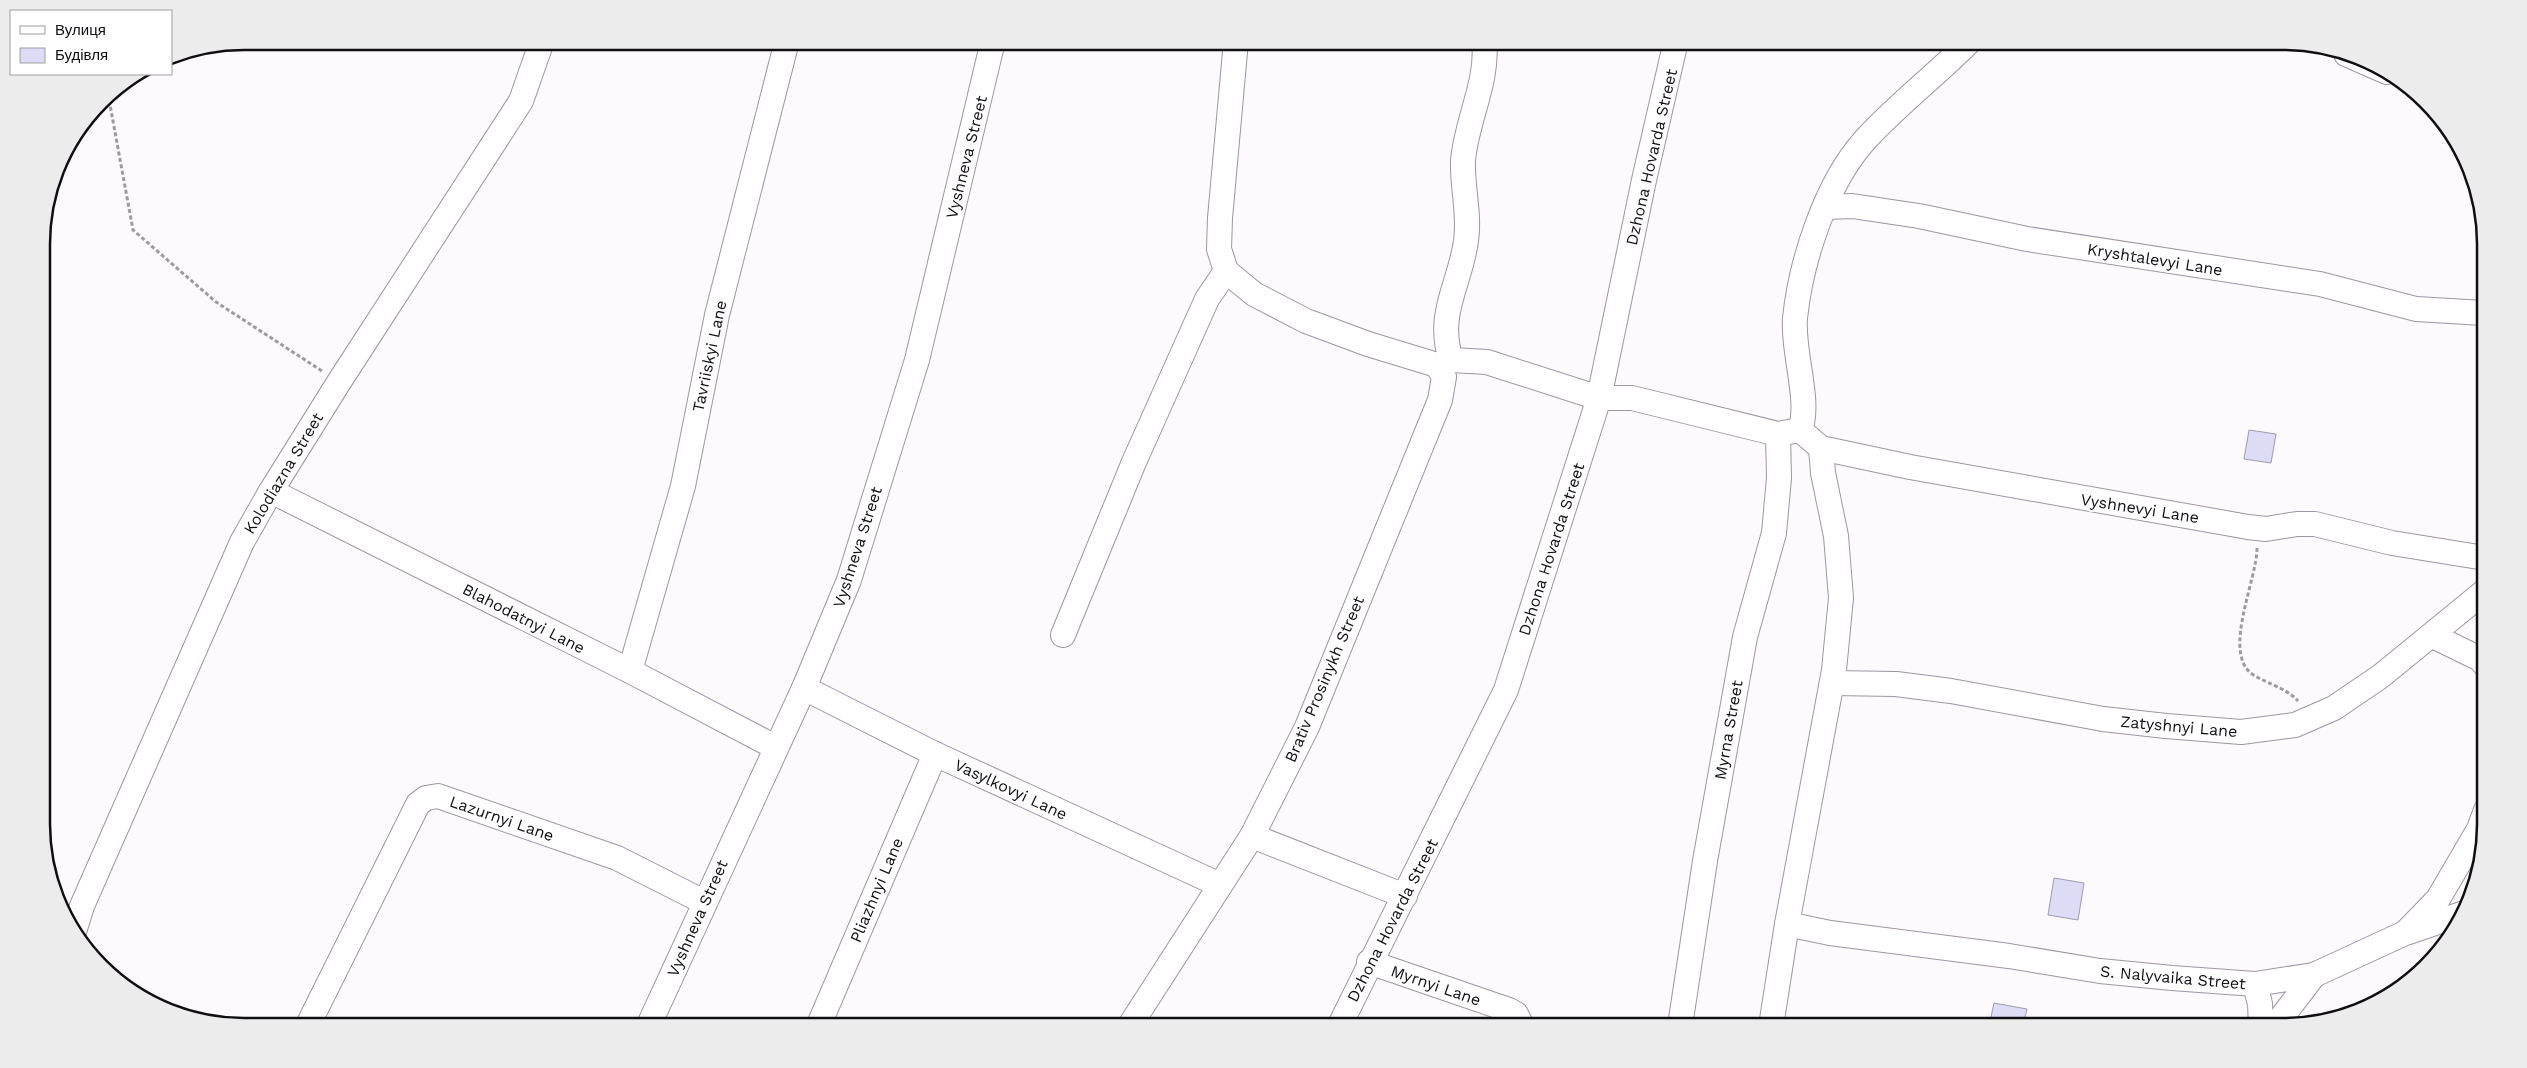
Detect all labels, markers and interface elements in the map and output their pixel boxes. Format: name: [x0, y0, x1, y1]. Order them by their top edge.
legend: [10, 10, 172, 75]
text: Вулиця: [55, 21, 106, 39]
text: Будівля: [55, 46, 108, 64]
street label: Dzhona Hovarda Street: [1622, 67, 1681, 247]
street label: Vyshneva Street: [942, 93, 991, 221]
street label: Kryshtalevyi Lane: [2086, 239, 2224, 280]
street label: Tavriiskyi Lane: [688, 299, 731, 414]
street label: Kolodiazna Street: [240, 409, 327, 537]
street label: Dzhona Hovarda Street: [1515, 460, 1588, 638]
street label: Vyshneva Street: [829, 484, 886, 610]
street label: Vyshnevyi Lane: [2079, 490, 2200, 527]
street label: Blahodatnyi Lane: [459, 579, 588, 658]
street label: Brativ Prosinykh Street: [1281, 593, 1368, 765]
street label: Myrna Street: [1710, 679, 1747, 781]
street label: Zatyshnyi Lane: [2120, 712, 2238, 741]
street label: Vasylkovyi Lane: [951, 755, 1070, 824]
street label: Lazurnyi Lane: [447, 792, 556, 845]
street label: Pliazhnyi Lane: [846, 835, 907, 945]
street label: Dzhona Hovarda Street: [1343, 835, 1442, 1005]
street label: Vyshneva Street: [663, 857, 732, 980]
street label: Myrnyi Lane: [1388, 961, 1483, 1010]
street label: S. Nalyvaika Street: [2099, 962, 2247, 993]

